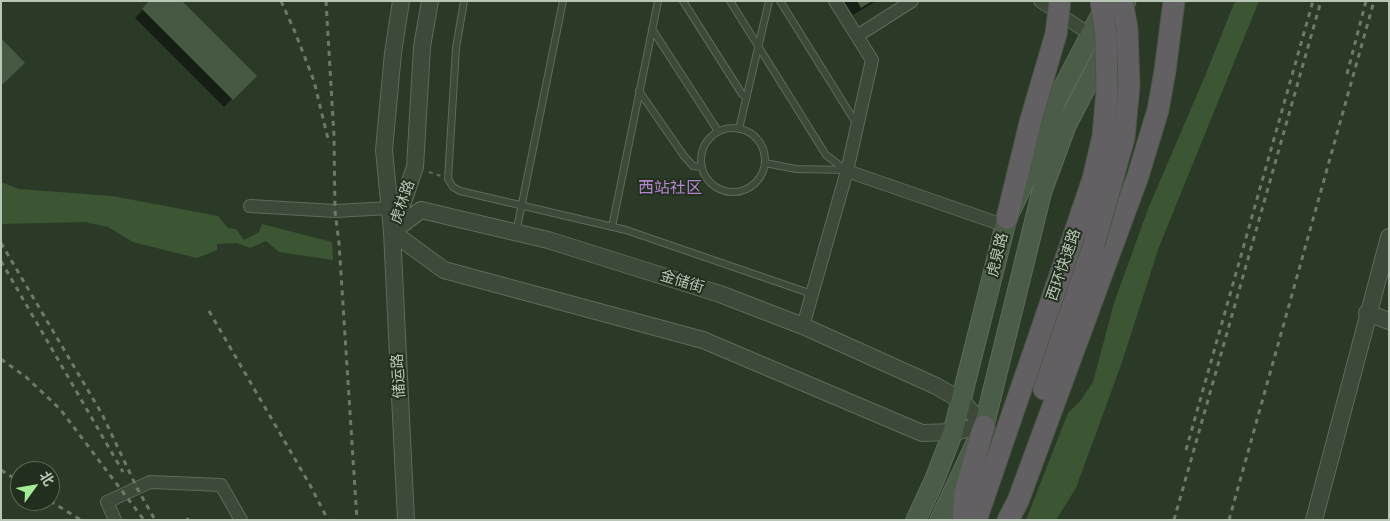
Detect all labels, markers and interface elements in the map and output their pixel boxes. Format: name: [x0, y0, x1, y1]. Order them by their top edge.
street label: 虎林路: [387, 178, 419, 226]
district label: 西站社区: [638, 178, 702, 198]
street label: 西环快速路: [1043, 227, 1085, 303]
street label: 虎泉路: [984, 231, 1012, 279]
street label: 金储街: [658, 267, 706, 297]
street label: 储运路: [389, 353, 409, 399]
north arrow: [10, 461, 60, 511]
text: 北: [36, 467, 59, 489]

